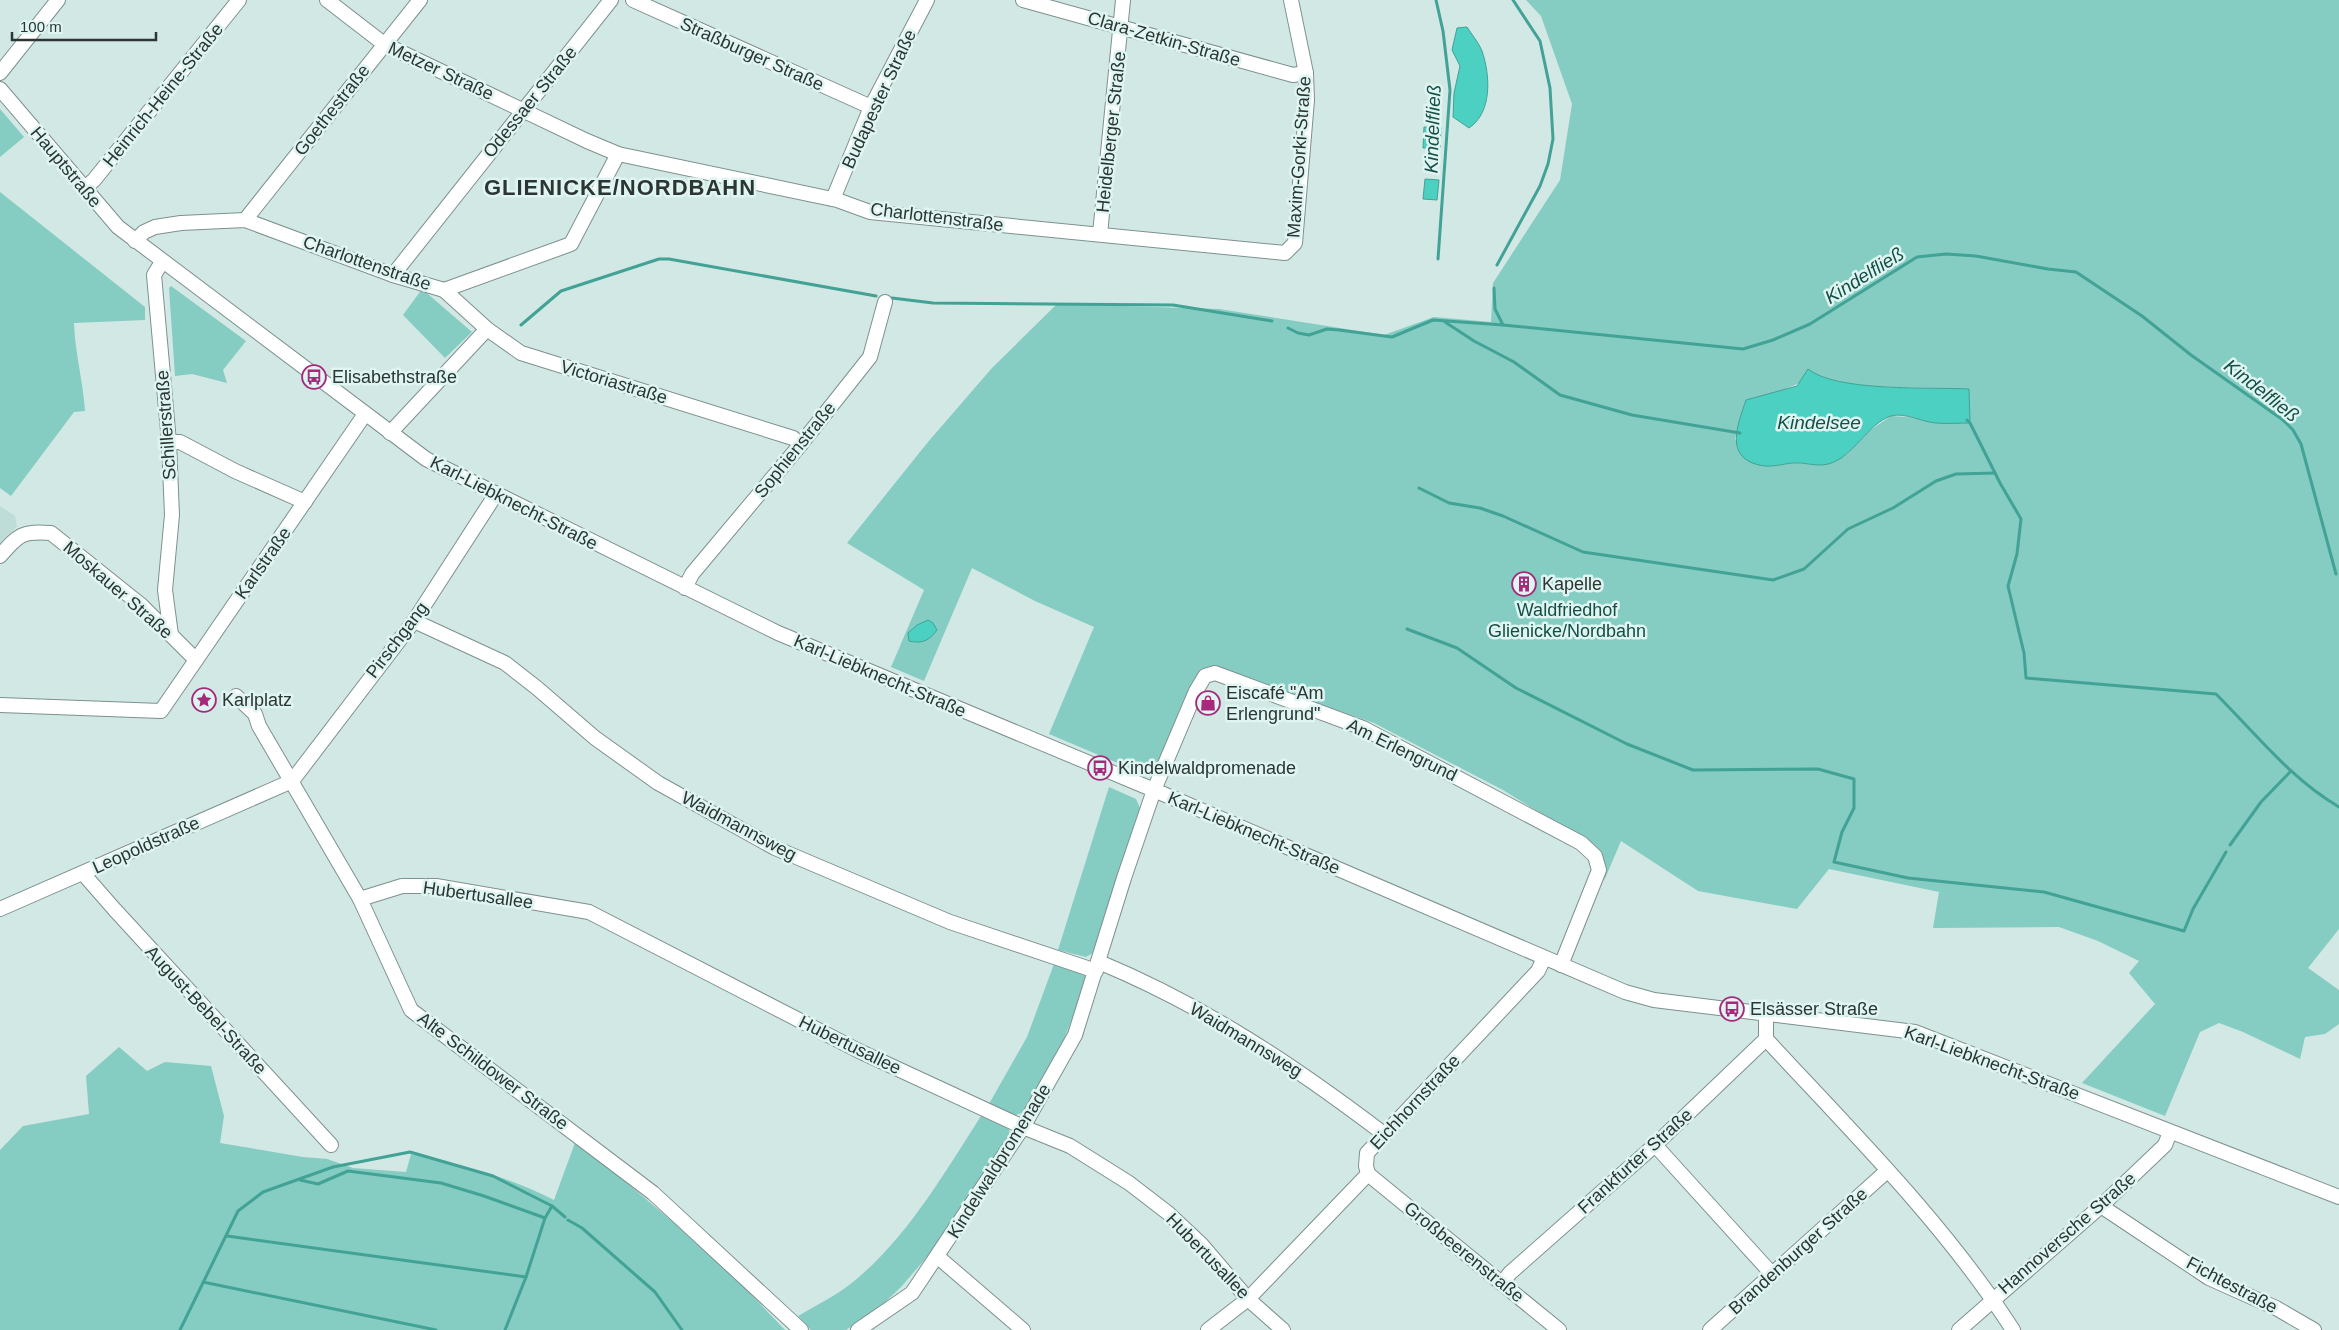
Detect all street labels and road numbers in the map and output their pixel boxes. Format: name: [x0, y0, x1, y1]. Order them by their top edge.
street label: Clara-Zetkin-Straße: [1085, 8, 1243, 70]
street label: Straßburger Straße: [677, 13, 827, 95]
street label: Heinrich-Heine-Straße: [99, 19, 227, 171]
street label: Budapester Straße: [838, 26, 920, 172]
street label: Metzer Straße: [385, 38, 497, 104]
street label: Odessaer Straße: [479, 42, 581, 162]
street label: Heidelberger Straße: [1093, 50, 1129, 214]
street label: Goethestraße: [290, 60, 374, 160]
street label: Maxim-Gorki-Straße: [1283, 75, 1315, 239]
street label: Hauptstraße: [27, 123, 105, 211]
street label: Charlottenstraße: [869, 199, 1005, 235]
street label: Charlottenstraße: [300, 232, 434, 294]
street label: Victoriastraße: [558, 356, 670, 408]
street label: Schillerstraße: [152, 369, 180, 481]
street label: Sophienstraße: [750, 398, 840, 502]
street label: Karl-Liebknecht-Straße: [427, 452, 601, 554]
street label: Karlstraße: [231, 523, 295, 603]
street label: Moskauer Straße: [59, 537, 177, 643]
street label: Pirschgang: [362, 598, 432, 682]
street label: Karl-Liebknecht-Straße: [791, 631, 969, 721]
street label: Am Erlengrund: [1344, 715, 1460, 785]
street label: Waidmannsweg: [678, 787, 800, 865]
street label: Karl-Liebknecht-Straße: [1165, 788, 1343, 878]
street label: Leopoldstraße: [89, 812, 203, 878]
street label: Hubertusallee: [422, 877, 534, 913]
street label: August-Bebel-Straße: [141, 942, 271, 1078]
street label: Waidmannsweg: [1186, 999, 1306, 1081]
street label: Alte Schildower Straße: [414, 1008, 572, 1134]
street label: Hubertusallee: [796, 1012, 904, 1078]
street label: Karl-Liebknecht-Straße: [1902, 1022, 2082, 1104]
street label: Eichhornstraße: [1366, 1051, 1464, 1153]
street label: Kindelwaldpromenade: [943, 1080, 1055, 1242]
street label: Frankfurter Straße: [1574, 1104, 1696, 1218]
street label: Hannoversche Straße: [1994, 1168, 2140, 1298]
street label: Brandenburger Straße: [1725, 1184, 1871, 1318]
street label: Großbeerenstraße: [1400, 1198, 1528, 1306]
street label: Hubertusallee: [1162, 1209, 1254, 1303]
street label: Fichtestraße: [2183, 1253, 2281, 1317]

